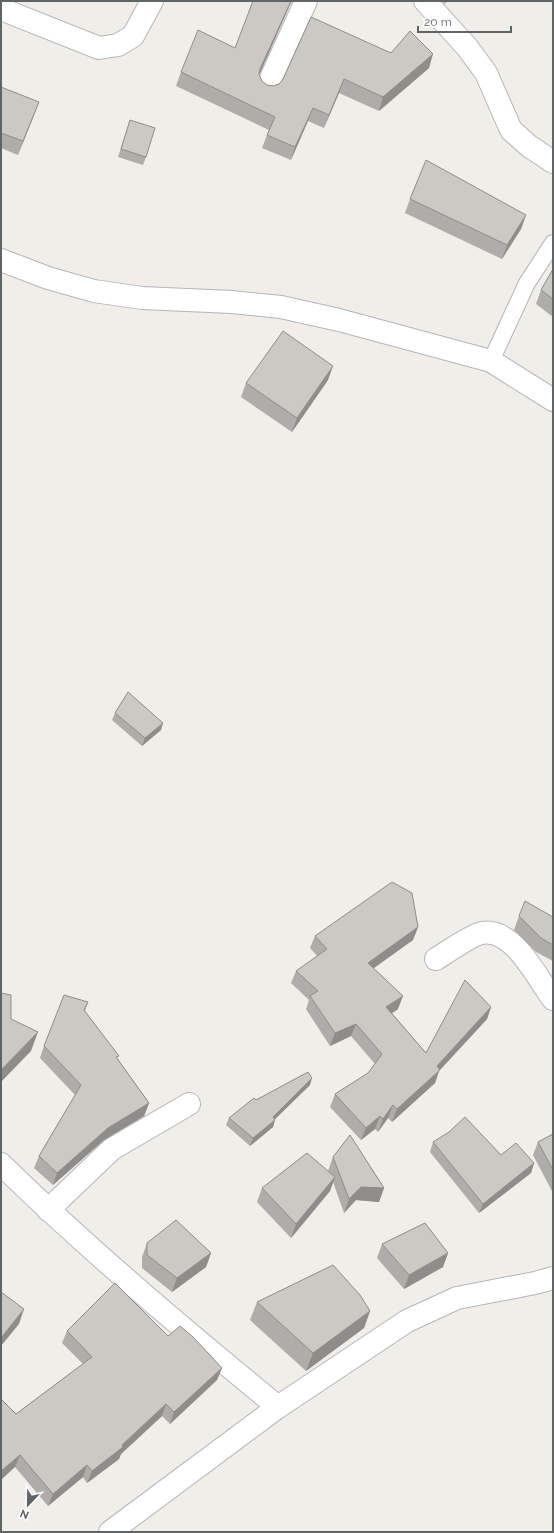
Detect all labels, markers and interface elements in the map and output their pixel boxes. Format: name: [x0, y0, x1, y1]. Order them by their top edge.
scale bar: [418, 8, 511, 34]
text: 20 m: [424, 15, 452, 29]
north arrow: [8, 1485, 48, 1525]
text: N: [18, 1506, 31, 1521]

